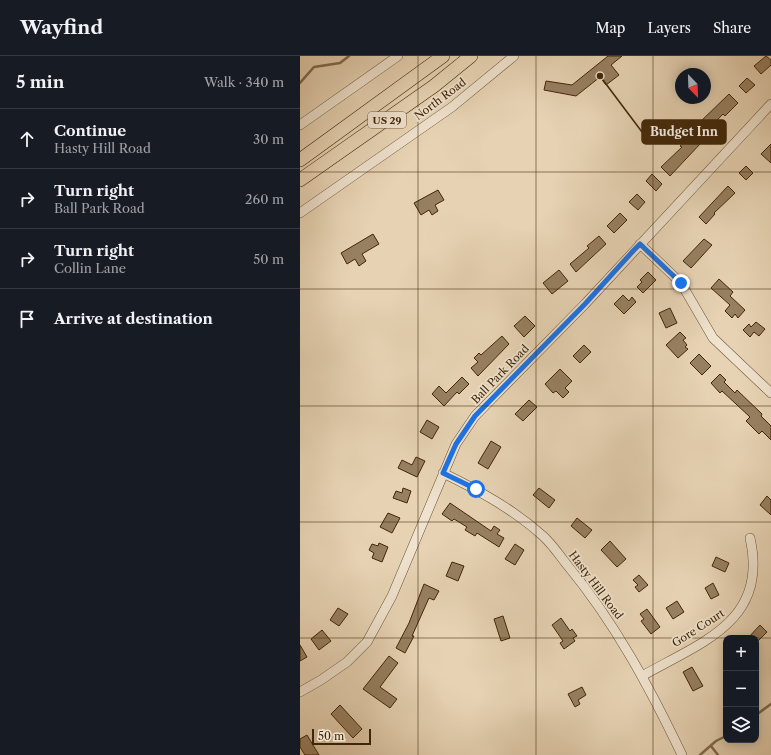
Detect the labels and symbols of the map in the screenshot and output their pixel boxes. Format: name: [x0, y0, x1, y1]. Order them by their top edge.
north arrow: [675, 68, 711, 104]
street label: North Road: [411, 75, 469, 123]
road number: US 29: [368, 112, 406, 128]
callout: Budget Inn: [642, 120, 726, 144]
text: Budget Inn: [650, 124, 719, 139]
route end: [672, 274, 690, 292]
street label: Ball Park Road: [468, 341, 532, 406]
route start: [467, 480, 485, 498]
street label: Hasty Hill Road: [566, 548, 626, 622]
street label: Gore Court: [669, 606, 727, 650]
scale bar: [312, 727, 371, 746]

